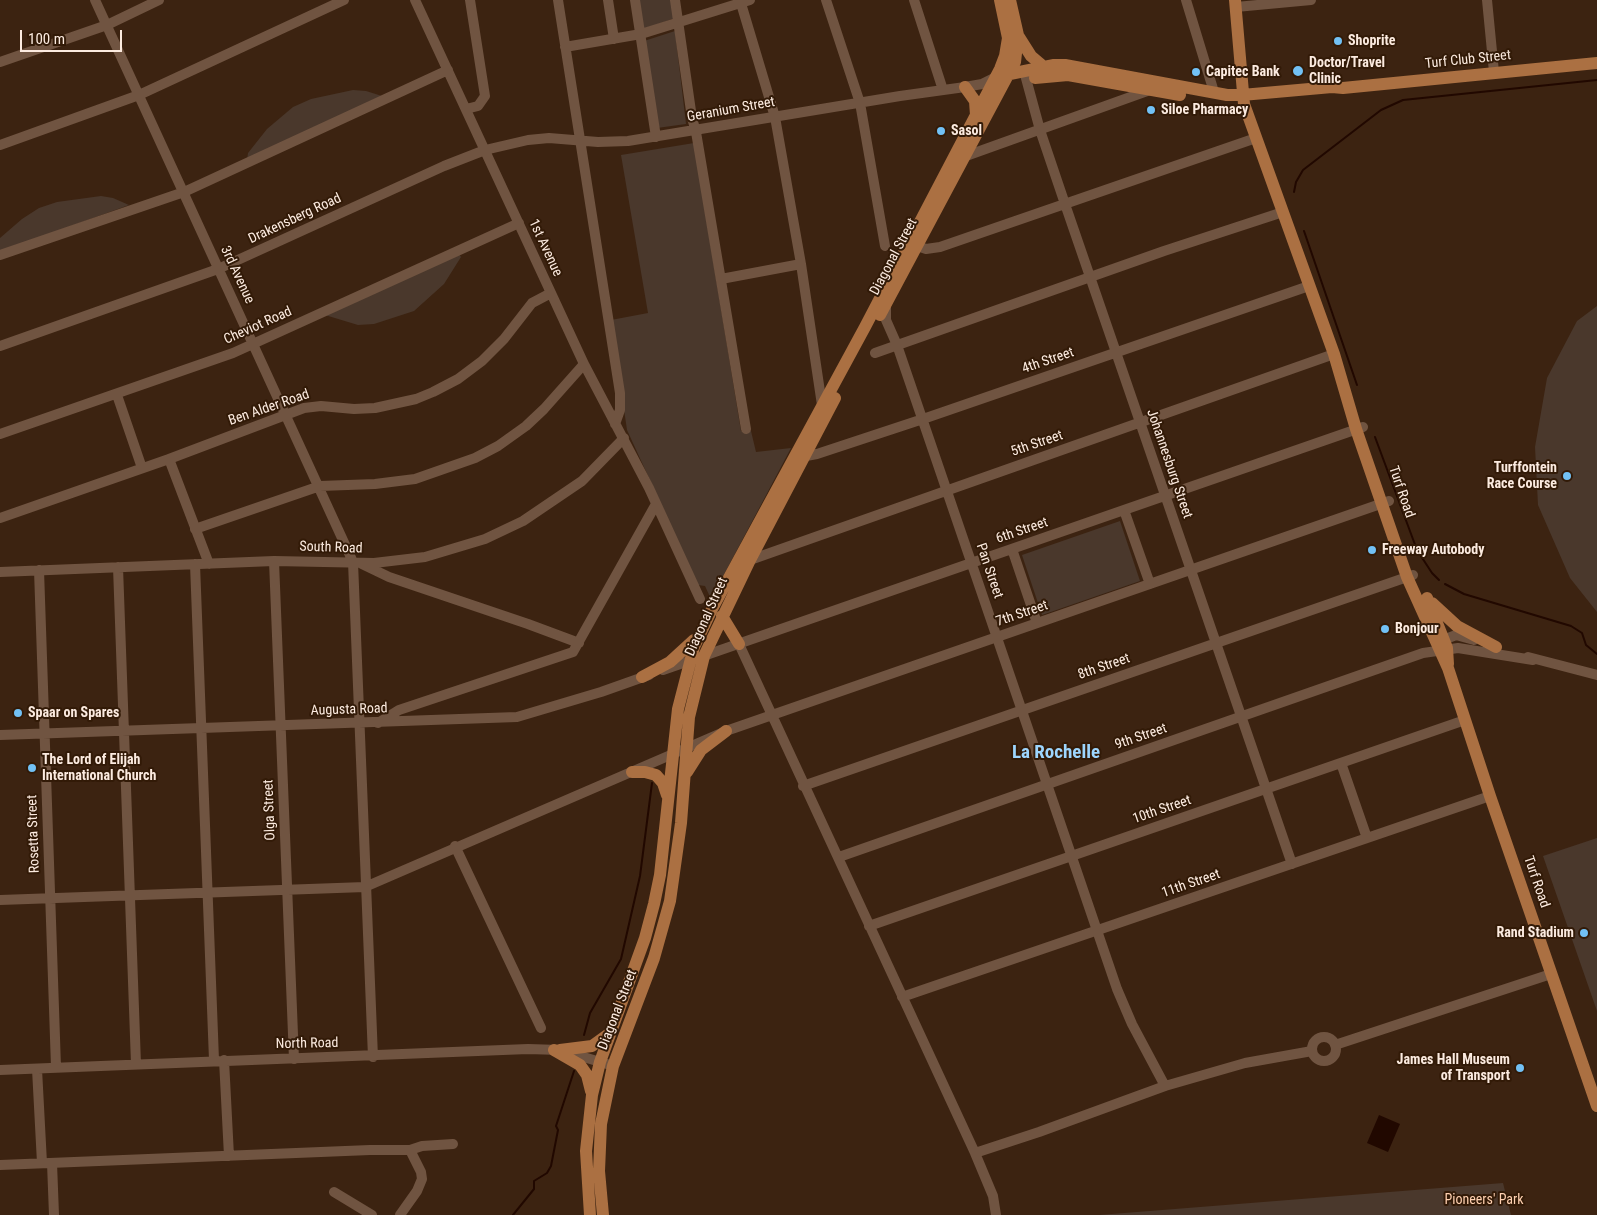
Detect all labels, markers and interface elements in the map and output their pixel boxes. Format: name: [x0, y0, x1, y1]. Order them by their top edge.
scale bar: [22, 20, 125, 52]
text: 100 m: [28, 30, 65, 48]
place label: Shoprite: [1348, 33, 1395, 49]
marker: Shoprite: [1332, 35, 1344, 47]
street label: Turf Club Street: [1424, 47, 1512, 73]
place label: Doctor/Travel Clinic: [1309, 55, 1385, 88]
place label: Capitec Bank: [1206, 64, 1280, 80]
marker: Doctor/Travel Clinic: [1291, 64, 1305, 78]
marker: Capitec Bank: [1190, 66, 1202, 78]
street label: Geranium Street: [686, 94, 776, 126]
place label: Siloe Pharmacy: [1161, 102, 1248, 118]
marker: Siloe Pharmacy: [1145, 104, 1157, 116]
place label: Sasol: [951, 123, 982, 139]
marker: Sasol: [935, 125, 947, 137]
street label: Drakensberg Road: [246, 190, 344, 248]
street label: Diagonal Street: [867, 216, 921, 298]
street label: 1st Avenue: [525, 217, 565, 279]
street label: 3rd Avenue: [216, 244, 258, 306]
street label: Cheviot Road: [221, 304, 295, 348]
street label: 4th Street: [1020, 344, 1076, 378]
street label: Ben Alder Road: [226, 386, 312, 430]
street label: Johannesburg Street: [1142, 407, 1196, 521]
street label: 5th Street: [1009, 427, 1065, 461]
place label: Turffontein Race Course: [1487, 460, 1557, 492]
street label: Turf Road: [1384, 464, 1418, 520]
marker: Turffontein Race Course: [1561, 470, 1573, 482]
street label: 6th Street: [994, 514, 1050, 548]
street label: South Road: [299, 539, 363, 557]
street label: Pan Street: [972, 541, 1006, 601]
place label: Freeway Autobody: [1382, 542, 1485, 558]
marker: Freeway Autobody: [1366, 544, 1378, 556]
street label: Diagonal Street: [682, 575, 732, 659]
street label: 7th Street: [994, 597, 1050, 631]
place label: Bonjour: [1395, 621, 1439, 637]
marker: Bonjour: [1379, 623, 1391, 635]
street label: 8th Street: [1076, 650, 1132, 684]
street label: Augusta Road: [310, 700, 388, 720]
place label: Spaar on Spares: [28, 705, 119, 721]
marker: Spaar on Spares: [12, 707, 24, 719]
street label: 9th Street: [1113, 720, 1169, 754]
district label: La Rochelle: [1012, 742, 1100, 764]
place label: The Lord of Elijah International Church: [42, 752, 156, 784]
marker: The Lord of Elijah International Church: [26, 762, 38, 774]
street label: Olga Street: [261, 779, 279, 841]
street label: 10th Street: [1131, 792, 1193, 828]
street label: Rosetta Street: [24, 795, 44, 873]
street label: Turf Road: [1519, 854, 1553, 910]
street label: 11th Street: [1160, 866, 1222, 902]
place label: Rand Stadium: [1496, 925, 1574, 941]
marker: Rand Stadium: [1578, 927, 1590, 939]
street label: Diagonal Street: [595, 968, 641, 1052]
street label: North Road: [276, 1035, 338, 1053]
place label: James Hall Museum of Transport: [1397, 1052, 1510, 1084]
marker: James Hall Museum of Transport: [1514, 1062, 1526, 1074]
park label: Pioneers' Park: [1444, 1192, 1524, 1208]

